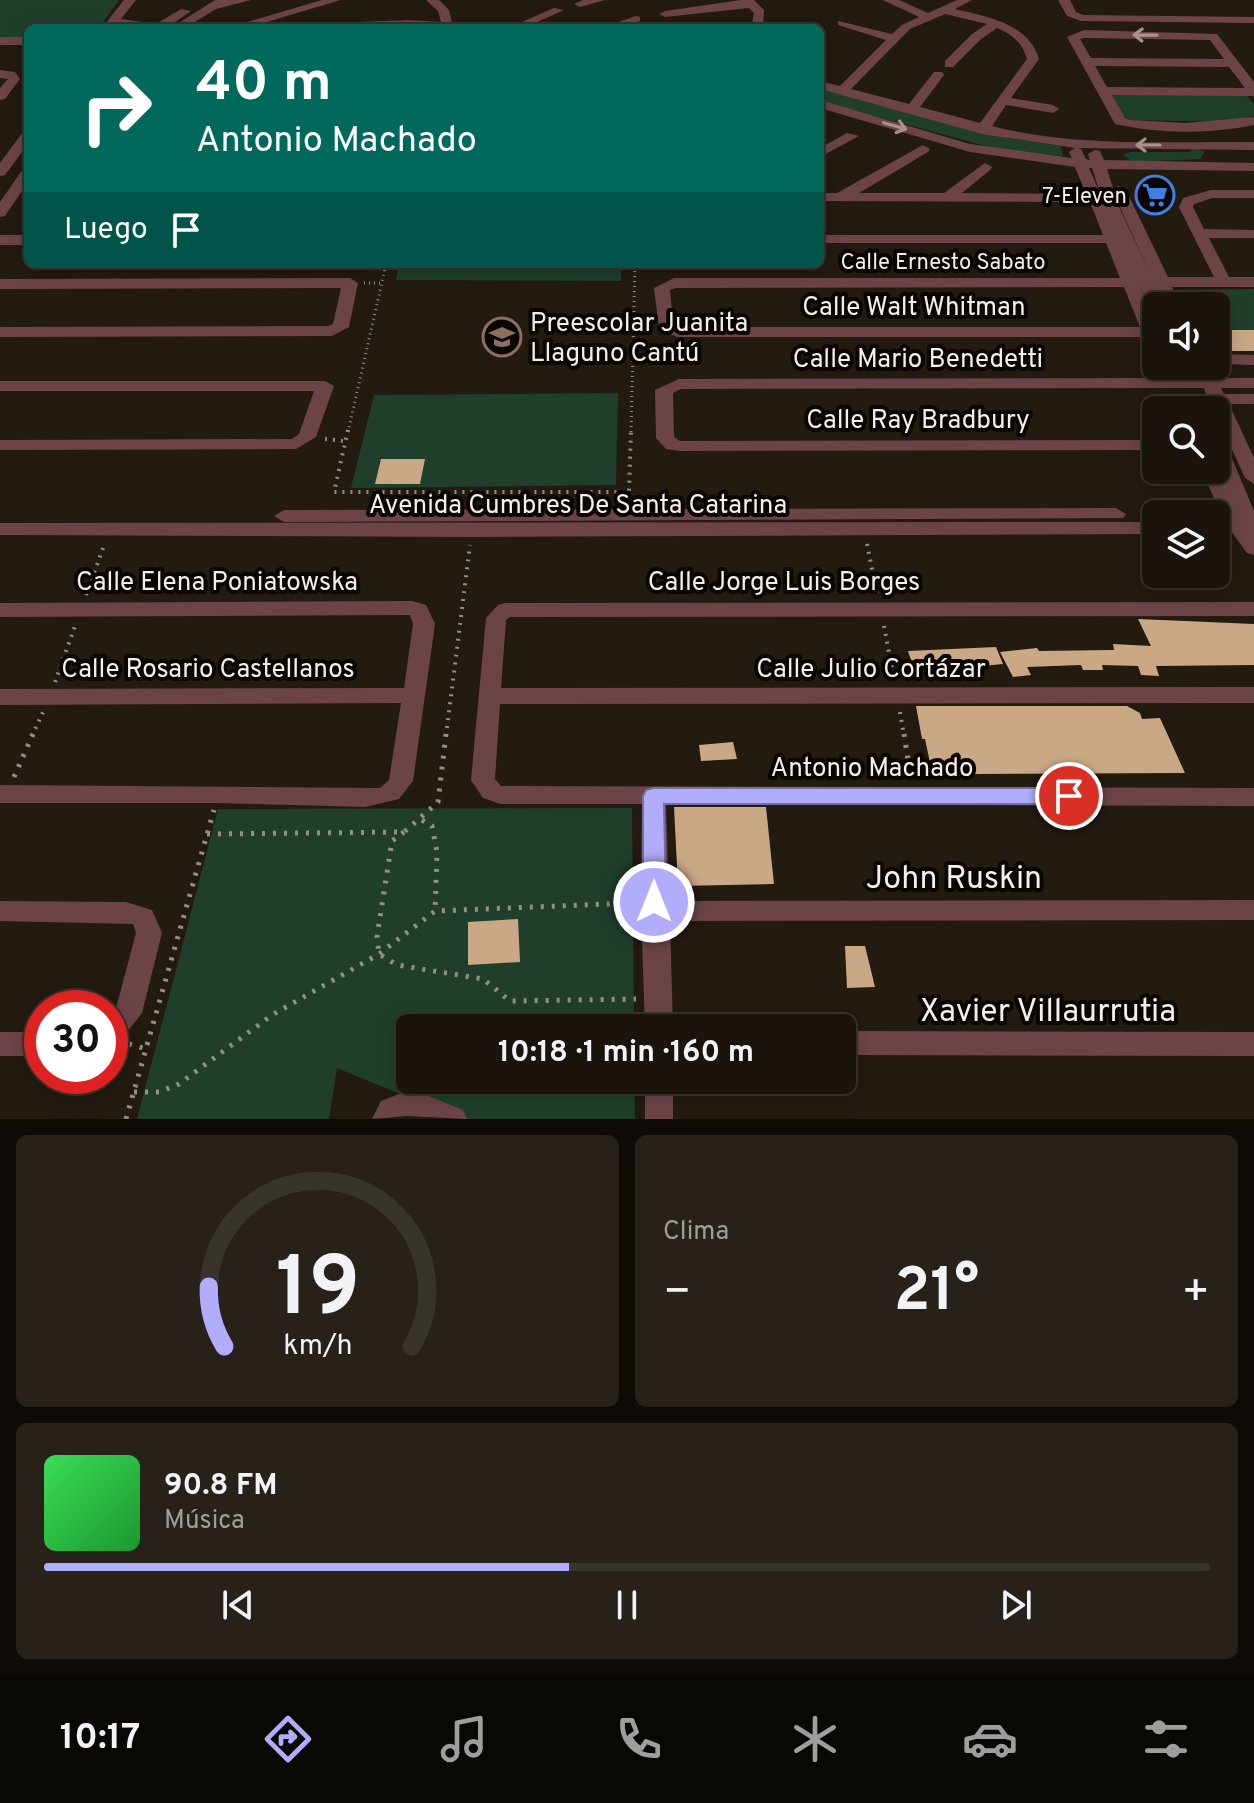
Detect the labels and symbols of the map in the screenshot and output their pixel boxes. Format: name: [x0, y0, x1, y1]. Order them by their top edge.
one-way arrow: [1132, 27, 1159, 43]
one-way arrow: [881, 119, 907, 134]
one-way arrow: [1135, 137, 1162, 153]
supermarket icon: 7-Eleven: [1134, 174, 1176, 216]
place label: 7-Eleven: [1042, 184, 1127, 211]
street label: Calle Ernesto Sabato: [841, 250, 1045, 277]
street label: Calle Walt Whitman: [802, 292, 1026, 325]
place label: Preescolar Juanita Llaguno Cantú: [530, 308, 748, 371]
school or university icon: Preescolar Juanita Llaguno Cantú: [481, 316, 523, 358]
street label: Calle Mario Benedetti: [793, 344, 1043, 377]
street label: Calle Ray Bradbury: [806, 405, 1030, 438]
street label: Avenida Cumbres De Santa Catarina: [369, 490, 787, 523]
street label: Calle Elena Poniatowska: [76, 567, 358, 600]
street label: Calle Jorge Luis Borges: [648, 567, 920, 600]
street label: Calle Rosario Castellanos: [61, 654, 355, 687]
street label: Calle Julio Cortázar: [756, 654, 986, 687]
street label: Antonio Machado: [771, 753, 973, 786]
pin: [1035, 762, 1103, 830]
position arrow: [612, 860, 696, 944]
street label: John Ruskin: [866, 860, 1042, 900]
speed limit sign: 30: [24, 990, 128, 1094]
street label: Xavier Villaurrutia: [920, 993, 1176, 1033]

